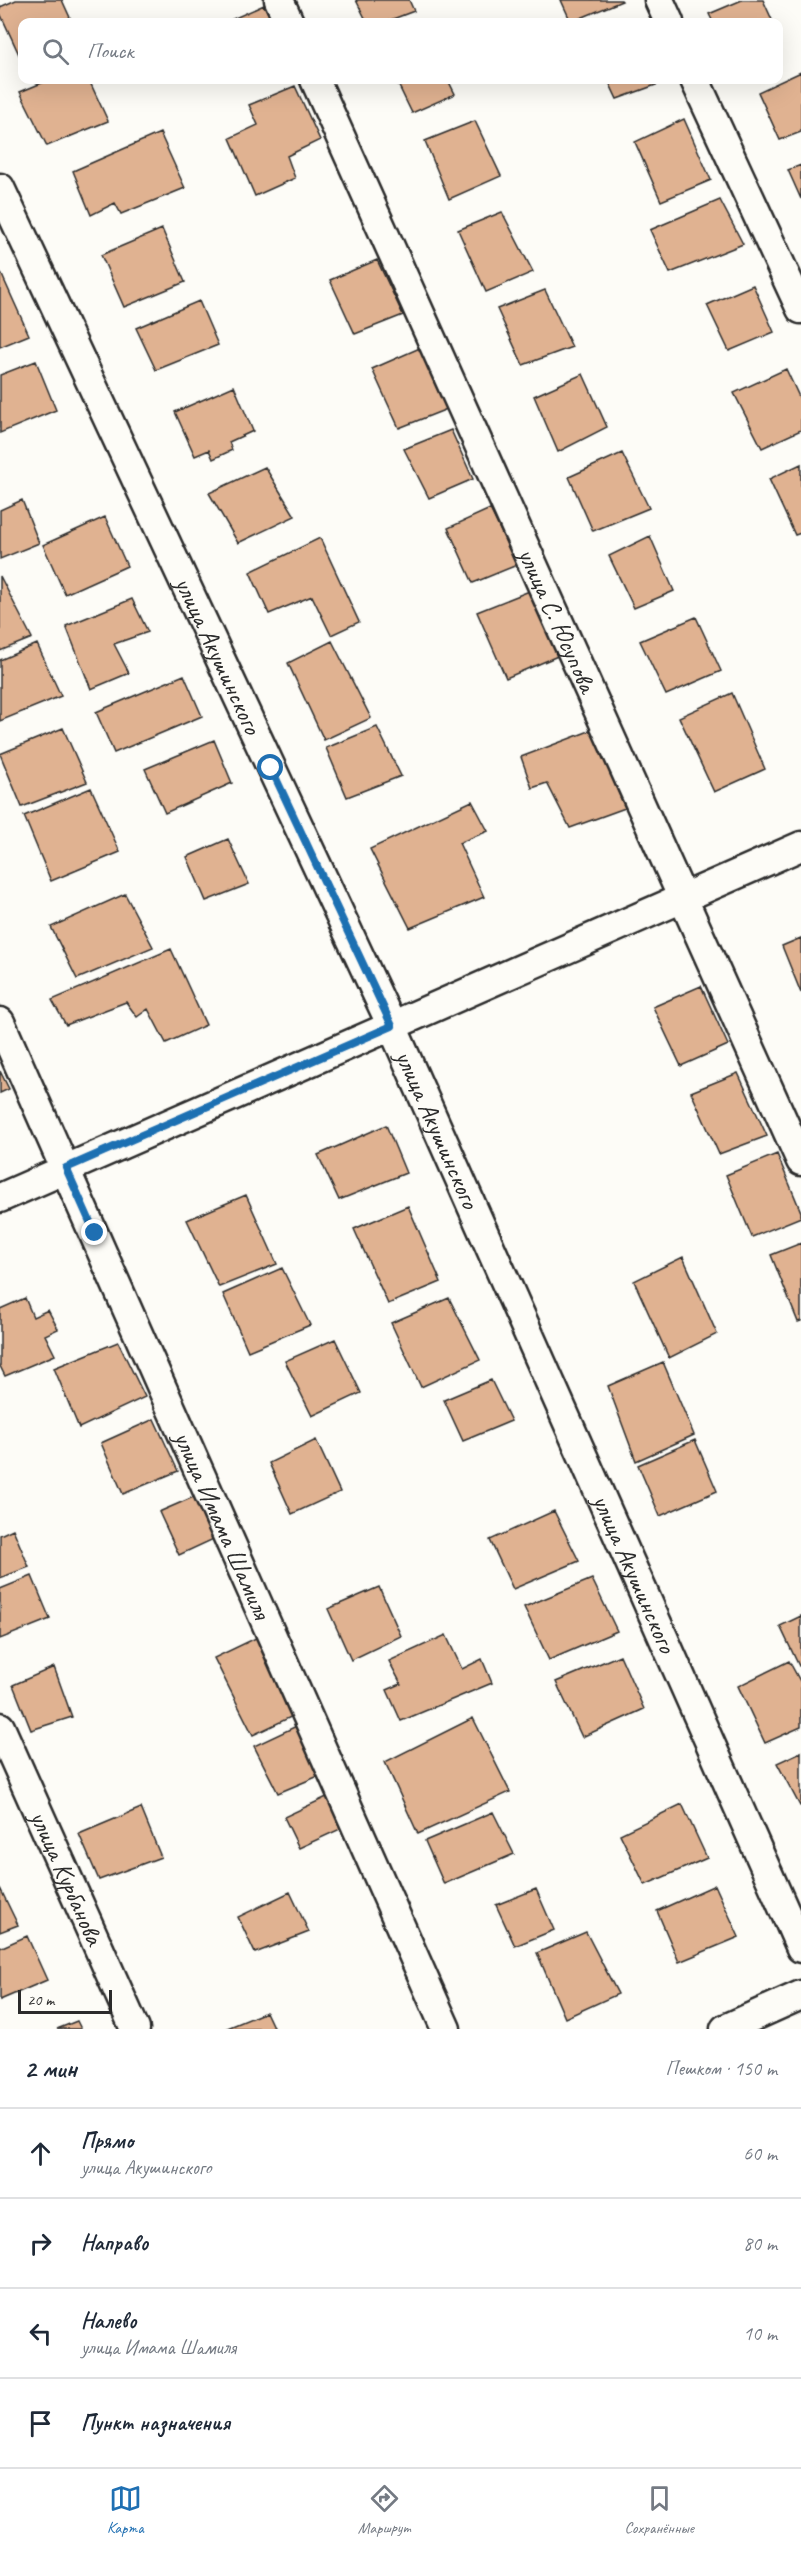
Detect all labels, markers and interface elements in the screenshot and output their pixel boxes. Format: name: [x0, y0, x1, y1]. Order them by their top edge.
search box: [18, 18, 783, 84]
icon: search: [39, 35, 72, 68]
text: Поиск: [87, 37, 133, 65]
street label: улица С. Юсупова: [510, 541, 605, 700]
street label: улица Акушинского: [166, 570, 270, 741]
route start: [257, 754, 283, 780]
street label: улица Акушинского: [387, 1043, 488, 1215]
route end: [81, 1219, 107, 1245]
street label: улица Имама Шамиля: [166, 1424, 279, 1626]
street label: улица Акушинского: [584, 1488, 685, 1660]
street label: улица Курбанова: [22, 1804, 112, 1952]
scale bar: [18, 1987, 112, 2014]
text: 20 m: [27, 1990, 54, 2010]
text: 2 мин: [24, 2052, 77, 2085]
text: Пешком · 150 m: [665, 2056, 777, 2081]
text: Прямо: [81, 2127, 133, 2155]
icon: ahead: [24, 2137, 57, 2170]
text: 60 m: [743, 2141, 777, 2166]
text: улица Акушинского: [81, 2155, 211, 2180]
icon: right: [24, 2227, 57, 2260]
text: Направо: [81, 2229, 148, 2257]
text: 80 m: [743, 2231, 777, 2256]
text: Налево: [81, 2307, 137, 2335]
icon: left: [24, 2317, 57, 2350]
text: 10 m: [743, 2321, 777, 2346]
text: улица Имама Шамиля: [81, 2335, 236, 2360]
icon: arrive: [24, 2407, 57, 2440]
text: Пункт назначения: [81, 2409, 230, 2437]
tab: Карта: [107, 2482, 144, 2538]
tab: Маршрут: [358, 2482, 410, 2538]
tab: Сохранённые: [624, 2482, 694, 2538]

